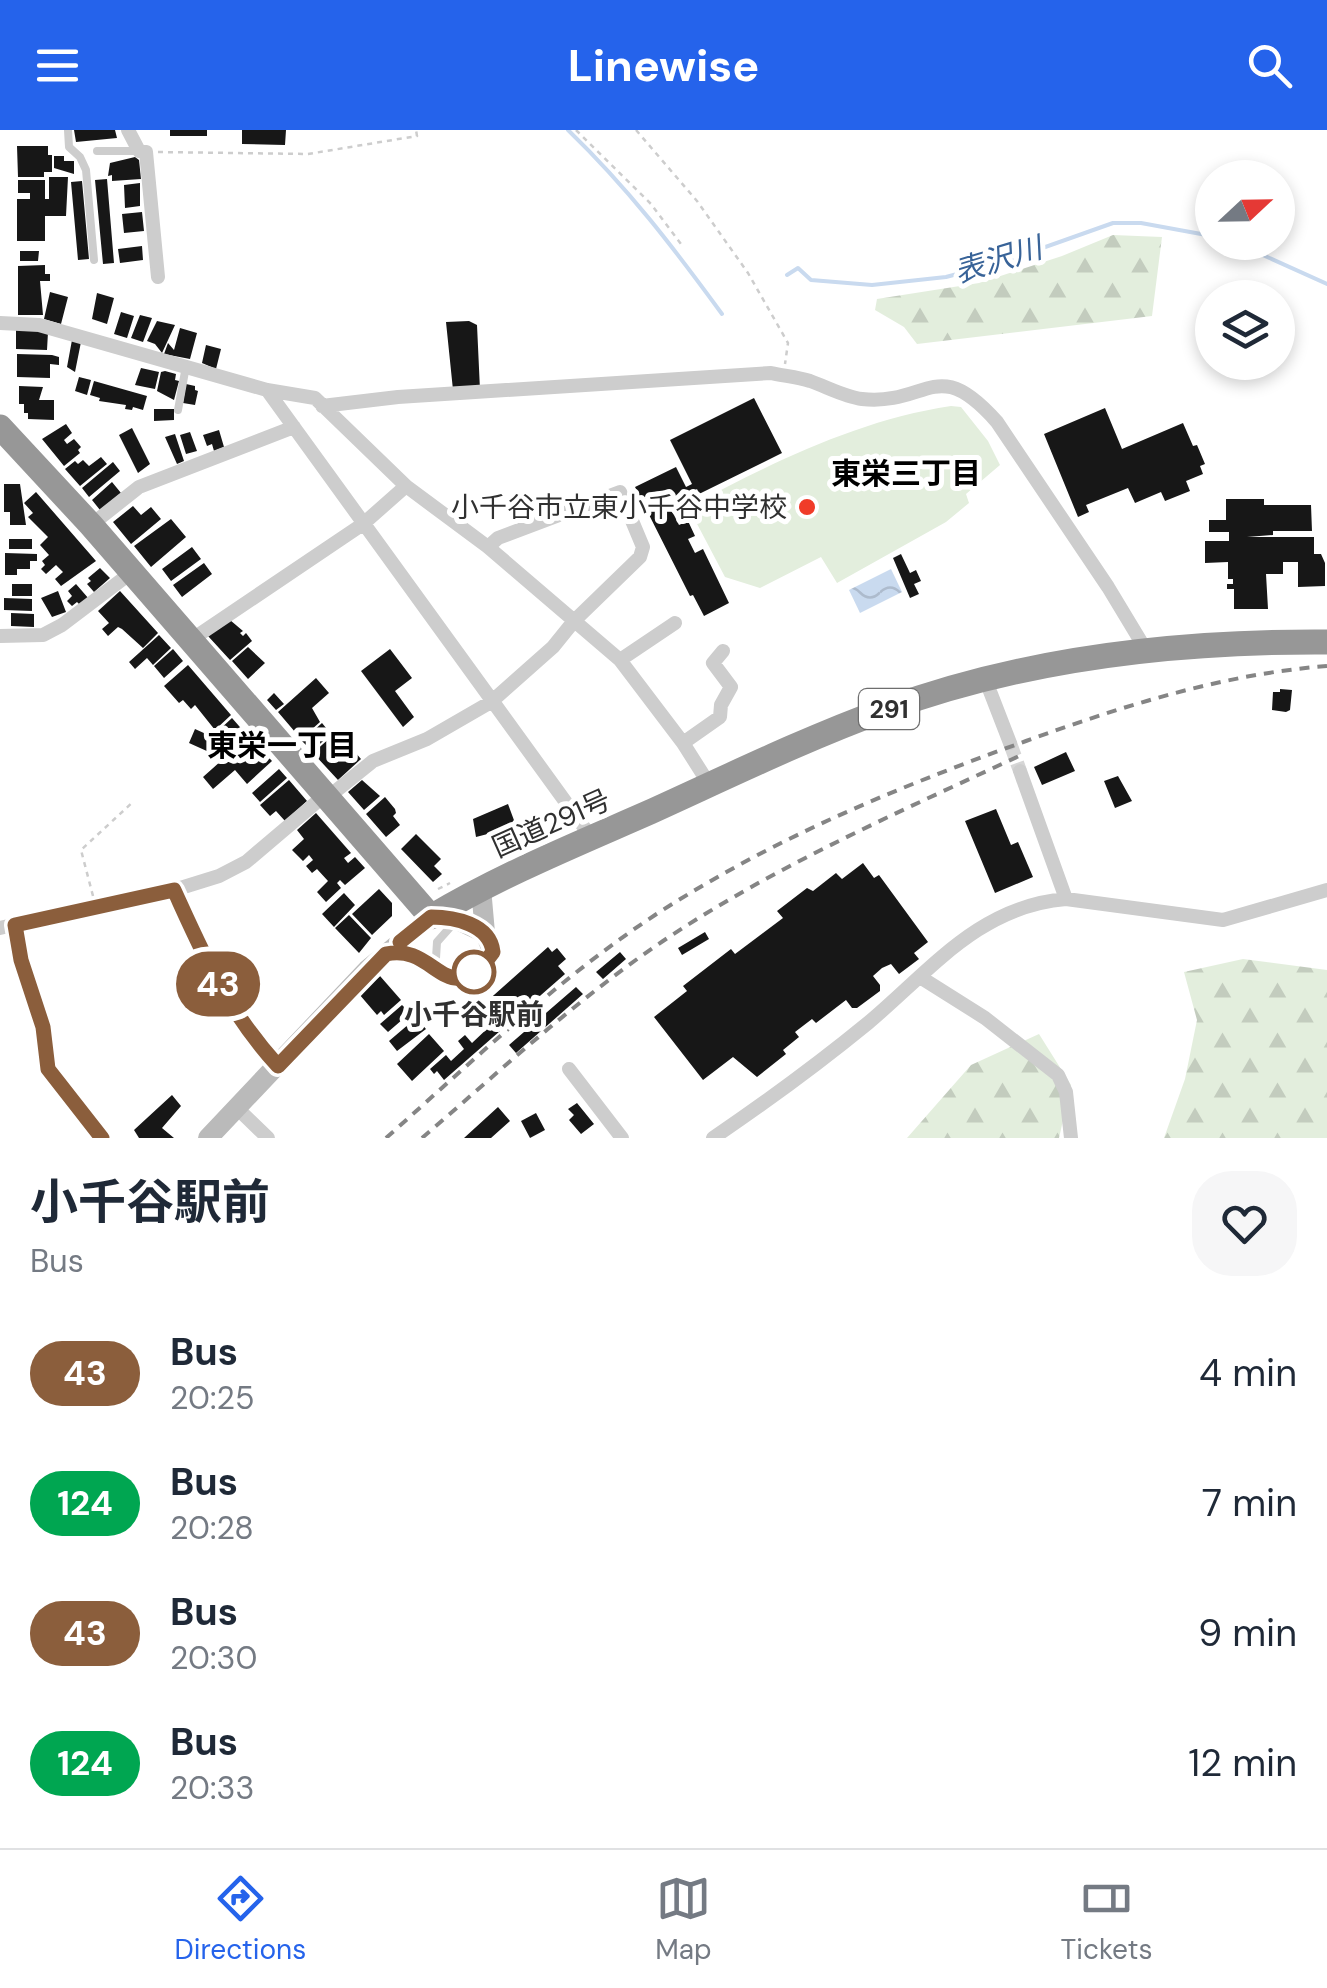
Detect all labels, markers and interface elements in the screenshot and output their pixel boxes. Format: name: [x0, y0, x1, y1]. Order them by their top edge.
text: Linewise: [568, 36, 759, 95]
icon: menu: [30, 38, 85, 93]
icon: search: [1242, 38, 1297, 93]
north arrow: [1195, 160, 1295, 260]
map controls: [1195, 160, 1295, 380]
water label: 表沢川: [949, 227, 1049, 291]
button: layers: [1195, 280, 1295, 380]
district label: 東栄三丁目: [831, 454, 981, 493]
place label: 小千谷市立東小千谷中学校: [451, 489, 787, 526]
marker: 小千谷市立東小千谷中学校: [796, 496, 818, 518]
road number: 291: [859, 689, 919, 729]
district label: 東栄一丁目: [207, 726, 357, 765]
street label: 国道291号: [486, 781, 616, 866]
marker: 小千谷駅前: [453, 951, 495, 993]
line badge: 43: [173, 952, 263, 1016]
text: 43: [196, 961, 240, 1007]
place label: 小千谷駅前: [404, 996, 544, 1033]
text: 小千谷駅前: [30, 1171, 270, 1234]
button: heart: [1192, 1171, 1297, 1276]
text: Bus: [30, 1240, 84, 1282]
text: Bus: [170, 1327, 238, 1377]
text: 4 min: [1199, 1348, 1297, 1398]
text: 43: [63, 1350, 107, 1396]
text: 20:25: [170, 1377, 254, 1419]
text: Bus: [170, 1457, 238, 1507]
text: 7 min: [1202, 1478, 1297, 1528]
text: 124: [57, 1480, 113, 1526]
text: 20:28: [170, 1507, 254, 1549]
text: Bus: [170, 1587, 238, 1637]
text: 9 min: [1198, 1608, 1297, 1658]
text: 43: [63, 1610, 107, 1656]
text: 20:30: [170, 1637, 257, 1679]
text: Bus: [170, 1717, 238, 1767]
text: 12 min: [1188, 1738, 1297, 1788]
text: 124: [57, 1740, 113, 1786]
text: 20:33: [170, 1767, 254, 1809]
tab: Directions: [174, 1871, 306, 1968]
tab: Map: [655, 1871, 712, 1968]
tab: Tickets: [1060, 1871, 1152, 1968]

